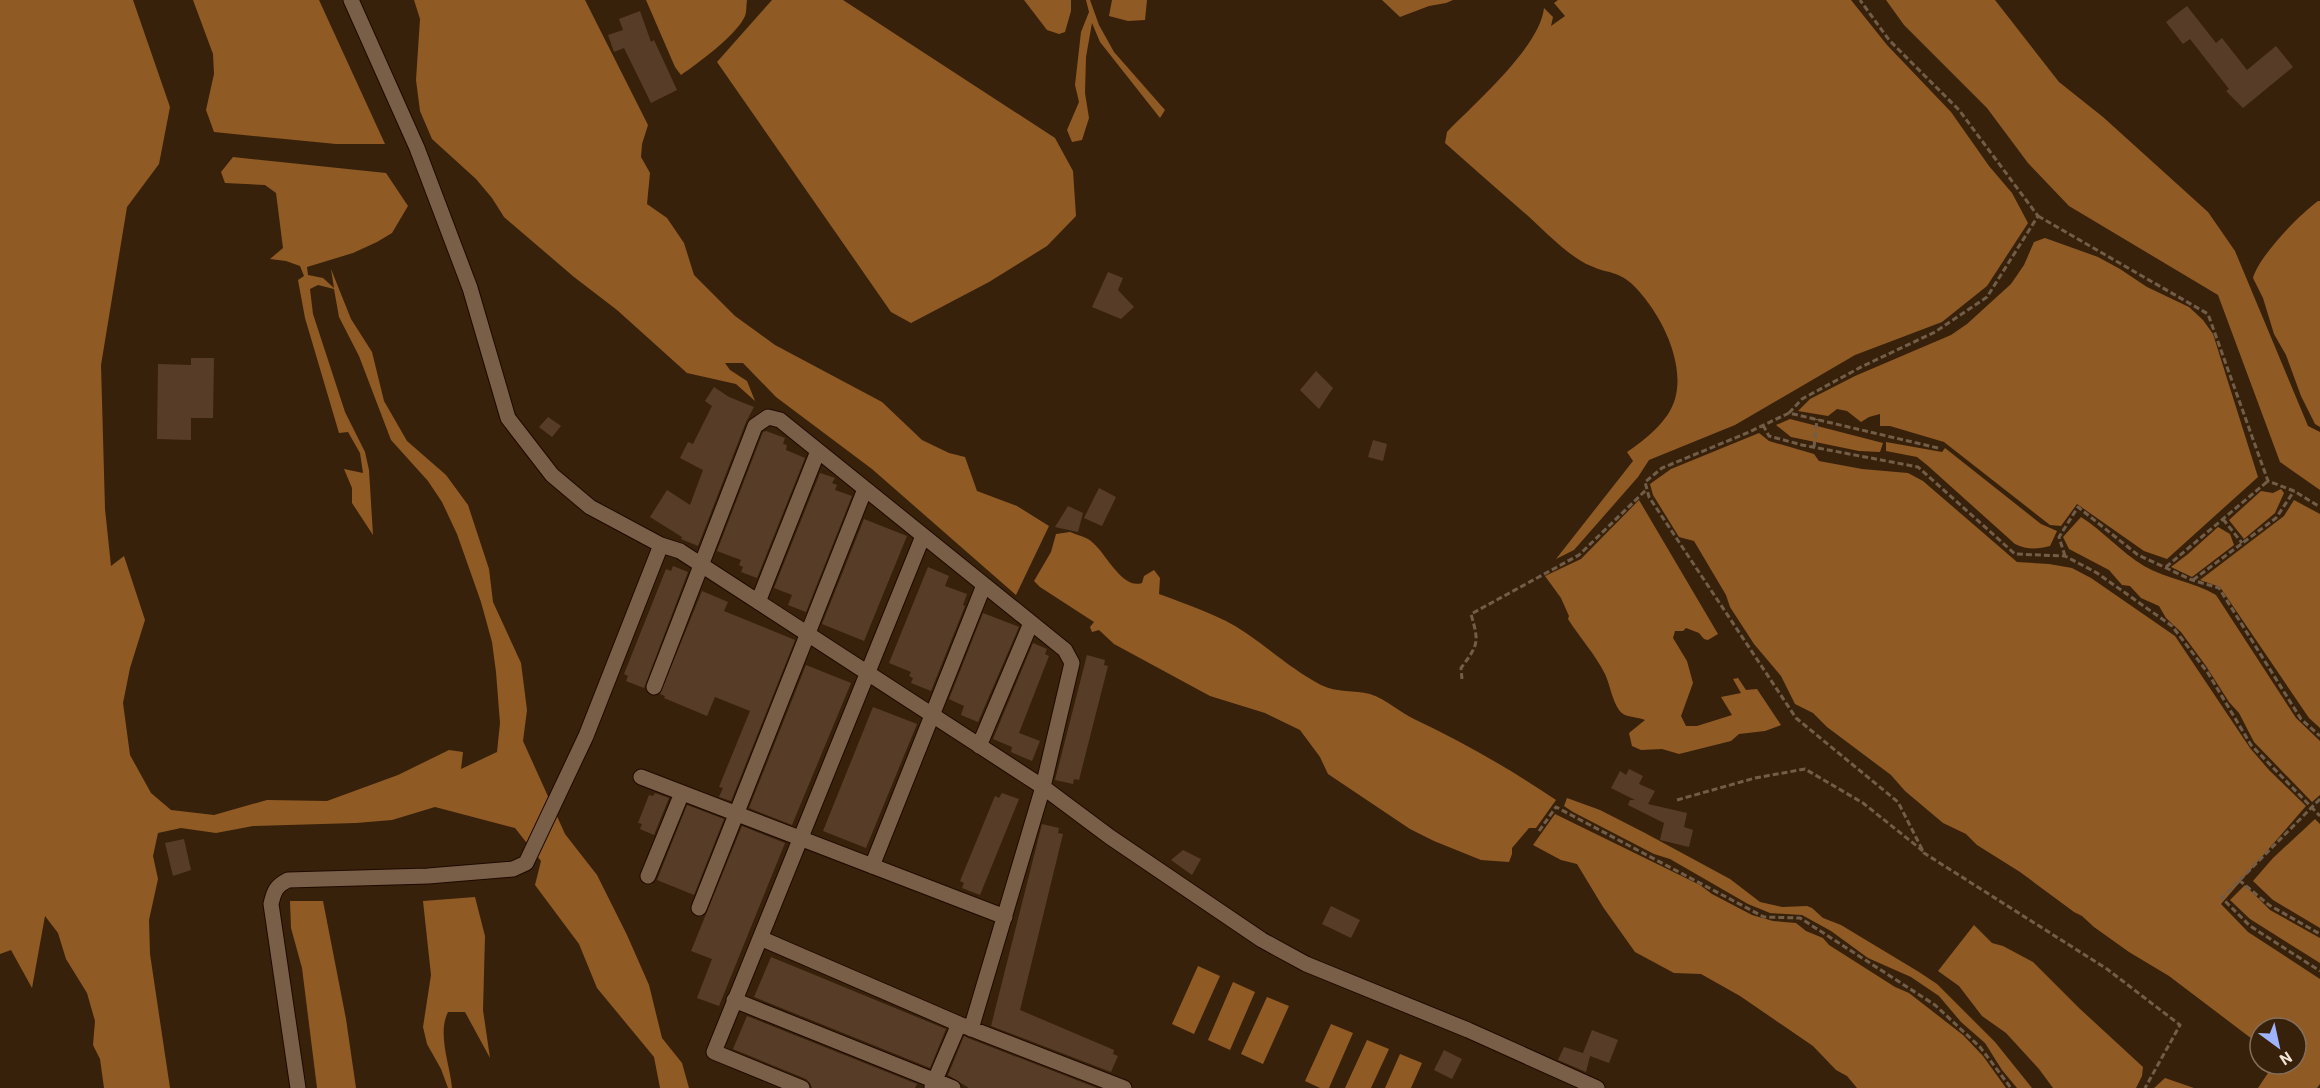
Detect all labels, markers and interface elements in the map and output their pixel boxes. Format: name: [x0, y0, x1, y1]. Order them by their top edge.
north arrow: [2248, 1016, 2308, 1076]
text: N: [2277, 1048, 2296, 1070]

